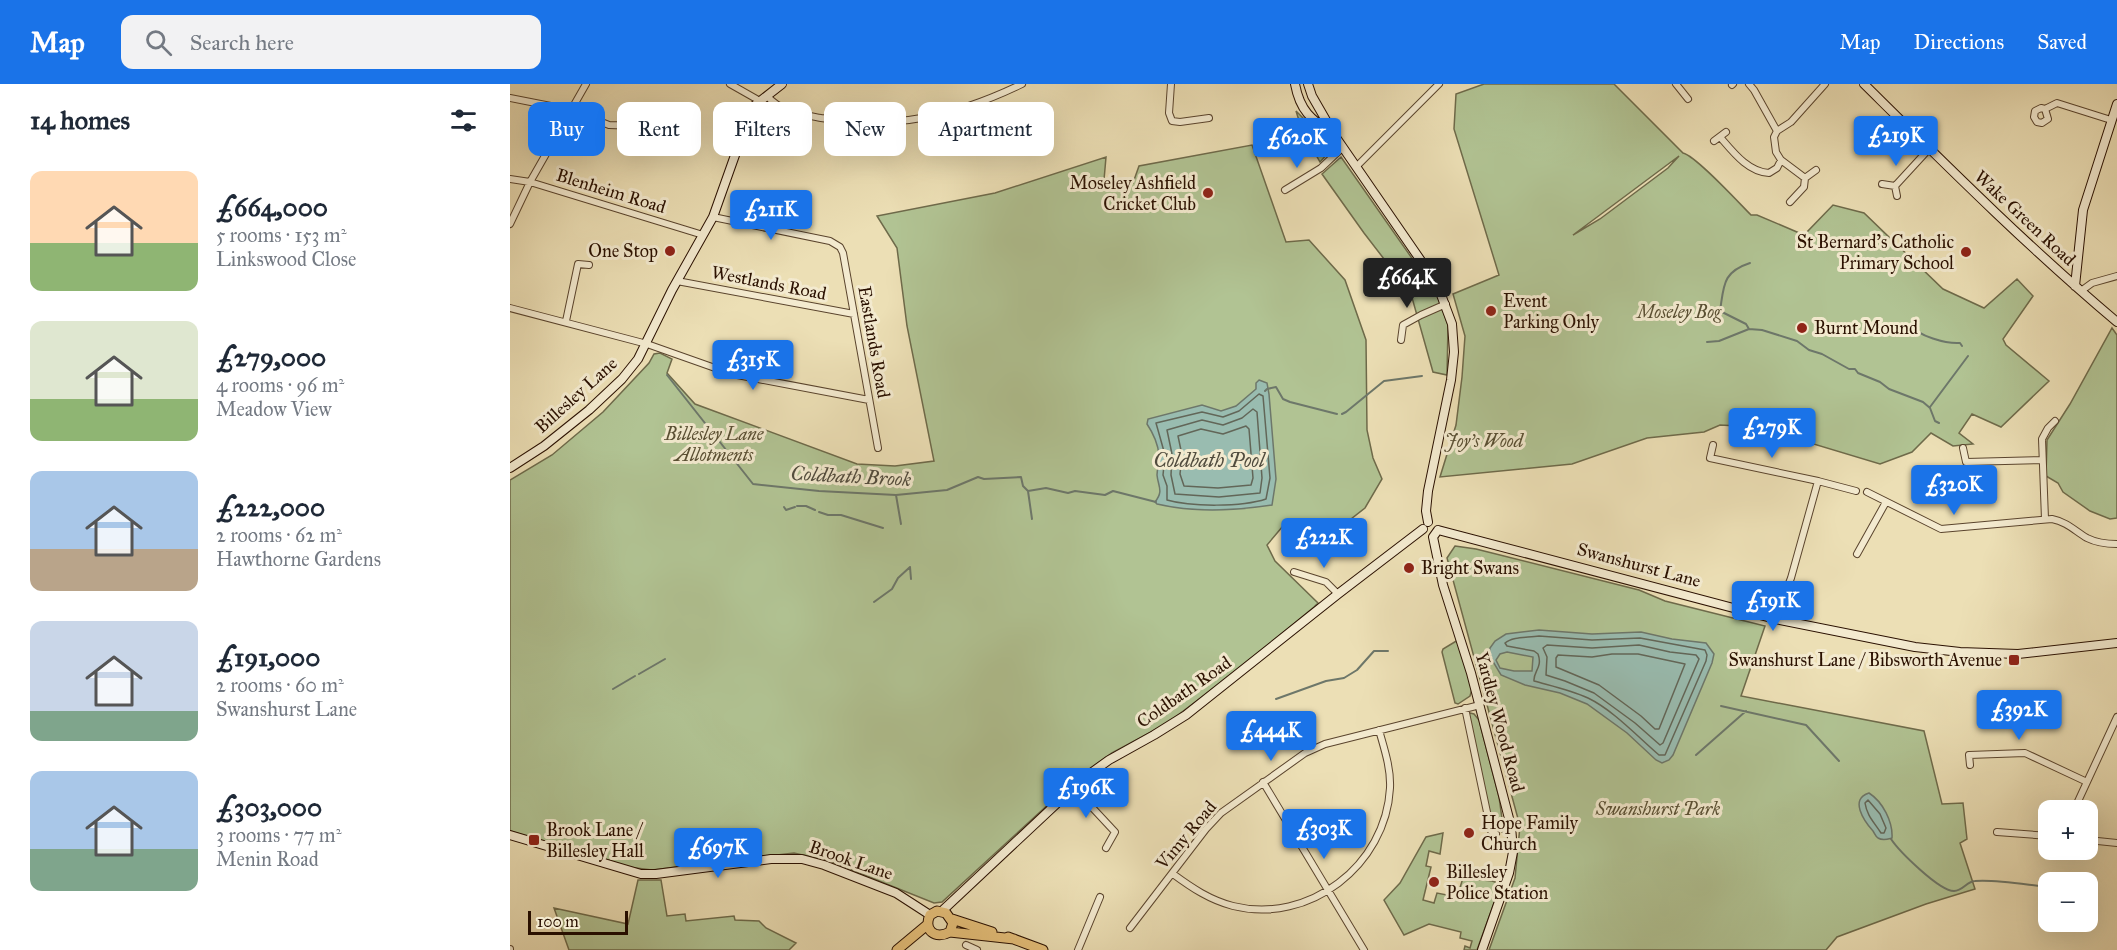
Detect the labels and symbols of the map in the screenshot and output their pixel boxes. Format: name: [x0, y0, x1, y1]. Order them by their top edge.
pin: £219K: [1854, 116, 1938, 167]
pin: £620K: [1255, 118, 1339, 169]
street label: Blenheim Road: [553, 164, 669, 218]
street label: Wake Green Road: [1970, 166, 2080, 270]
place label: Moseley Ashfield Cricket Club: [1069, 172, 1196, 215]
marker: Moseley Ashfield Cricket Club: [1201, 186, 1215, 200]
pin: £211K: [729, 190, 813, 241]
place label: St Bernard's Catholic Primary School: [1797, 231, 1954, 274]
place label: One Stop: [588, 240, 658, 262]
marker: One Stop: [663, 244, 677, 258]
marker: St Bernard's Catholic Primary School: [1959, 245, 1973, 259]
pin: £664K: [1365, 258, 1449, 309]
street label: Westlands Road: [710, 261, 828, 305]
street label: Eastlands Road: [853, 284, 895, 400]
place label: Event Parking Only: [1503, 290, 1600, 334]
park label: Moseley Bog: [1635, 301, 1722, 323]
marker: Event Parking Only: [1484, 304, 1498, 318]
place label: Burnt Mound: [1814, 317, 1918, 339]
marker: Burnt Mound: [1795, 321, 1809, 335]
pin: £315K: [711, 340, 795, 391]
street label: Billesley Lane: [530, 352, 622, 438]
pin: £279K: [1730, 408, 1814, 459]
park label: Billesley Lane Allotments: [664, 423, 765, 466]
park label: Joy's Wood: [1444, 430, 1525, 452]
water label: Coldbath Pool: [1154, 448, 1266, 472]
water label: Coldbath Brook: [790, 461, 912, 491]
pin: £320K: [1912, 465, 1996, 516]
pin: £222K: [1282, 518, 1366, 569]
street label: Swanshurst Lane: [1575, 538, 1703, 592]
place label: Bright Swans: [1421, 557, 1519, 580]
marker: Bright Swans: [1402, 561, 1416, 575]
pin: £191K: [1731, 581, 1815, 632]
place label: Swanshurst Lane / Bibsworth Avenue: [1728, 649, 2002, 671]
street label: Yardley Wood Road: [1471, 650, 1529, 794]
street label: Coldbath Road: [1133, 651, 1235, 733]
marker: Swanshurst Lane / Bibsworth Avenue: [2007, 653, 2021, 667]
pin: £392K: [1977, 690, 2061, 741]
pin: £444K: [1229, 711, 1313, 762]
pin: £196K: [1044, 768, 1128, 819]
street label: Vimy Road: [1150, 796, 1221, 875]
park label: Swanshurst Park: [1595, 798, 1720, 820]
pin: £303K: [1282, 809, 1366, 860]
place label: Hope Family Church: [1481, 812, 1579, 855]
place label: Brook Lane / Billesley Hall: [546, 819, 644, 862]
marker: Hope Family Church: [1462, 826, 1476, 840]
pin: £697K: [676, 828, 760, 879]
marker: Brook Lane / Billesley Hall: [527, 833, 541, 847]
street label: Brook Lane: [806, 835, 896, 885]
place label: Billesley Police Station: [1446, 861, 1548, 904]
marker: Billesley Police Station: [1427, 875, 1441, 889]
scale bar: [528, 908, 628, 936]

